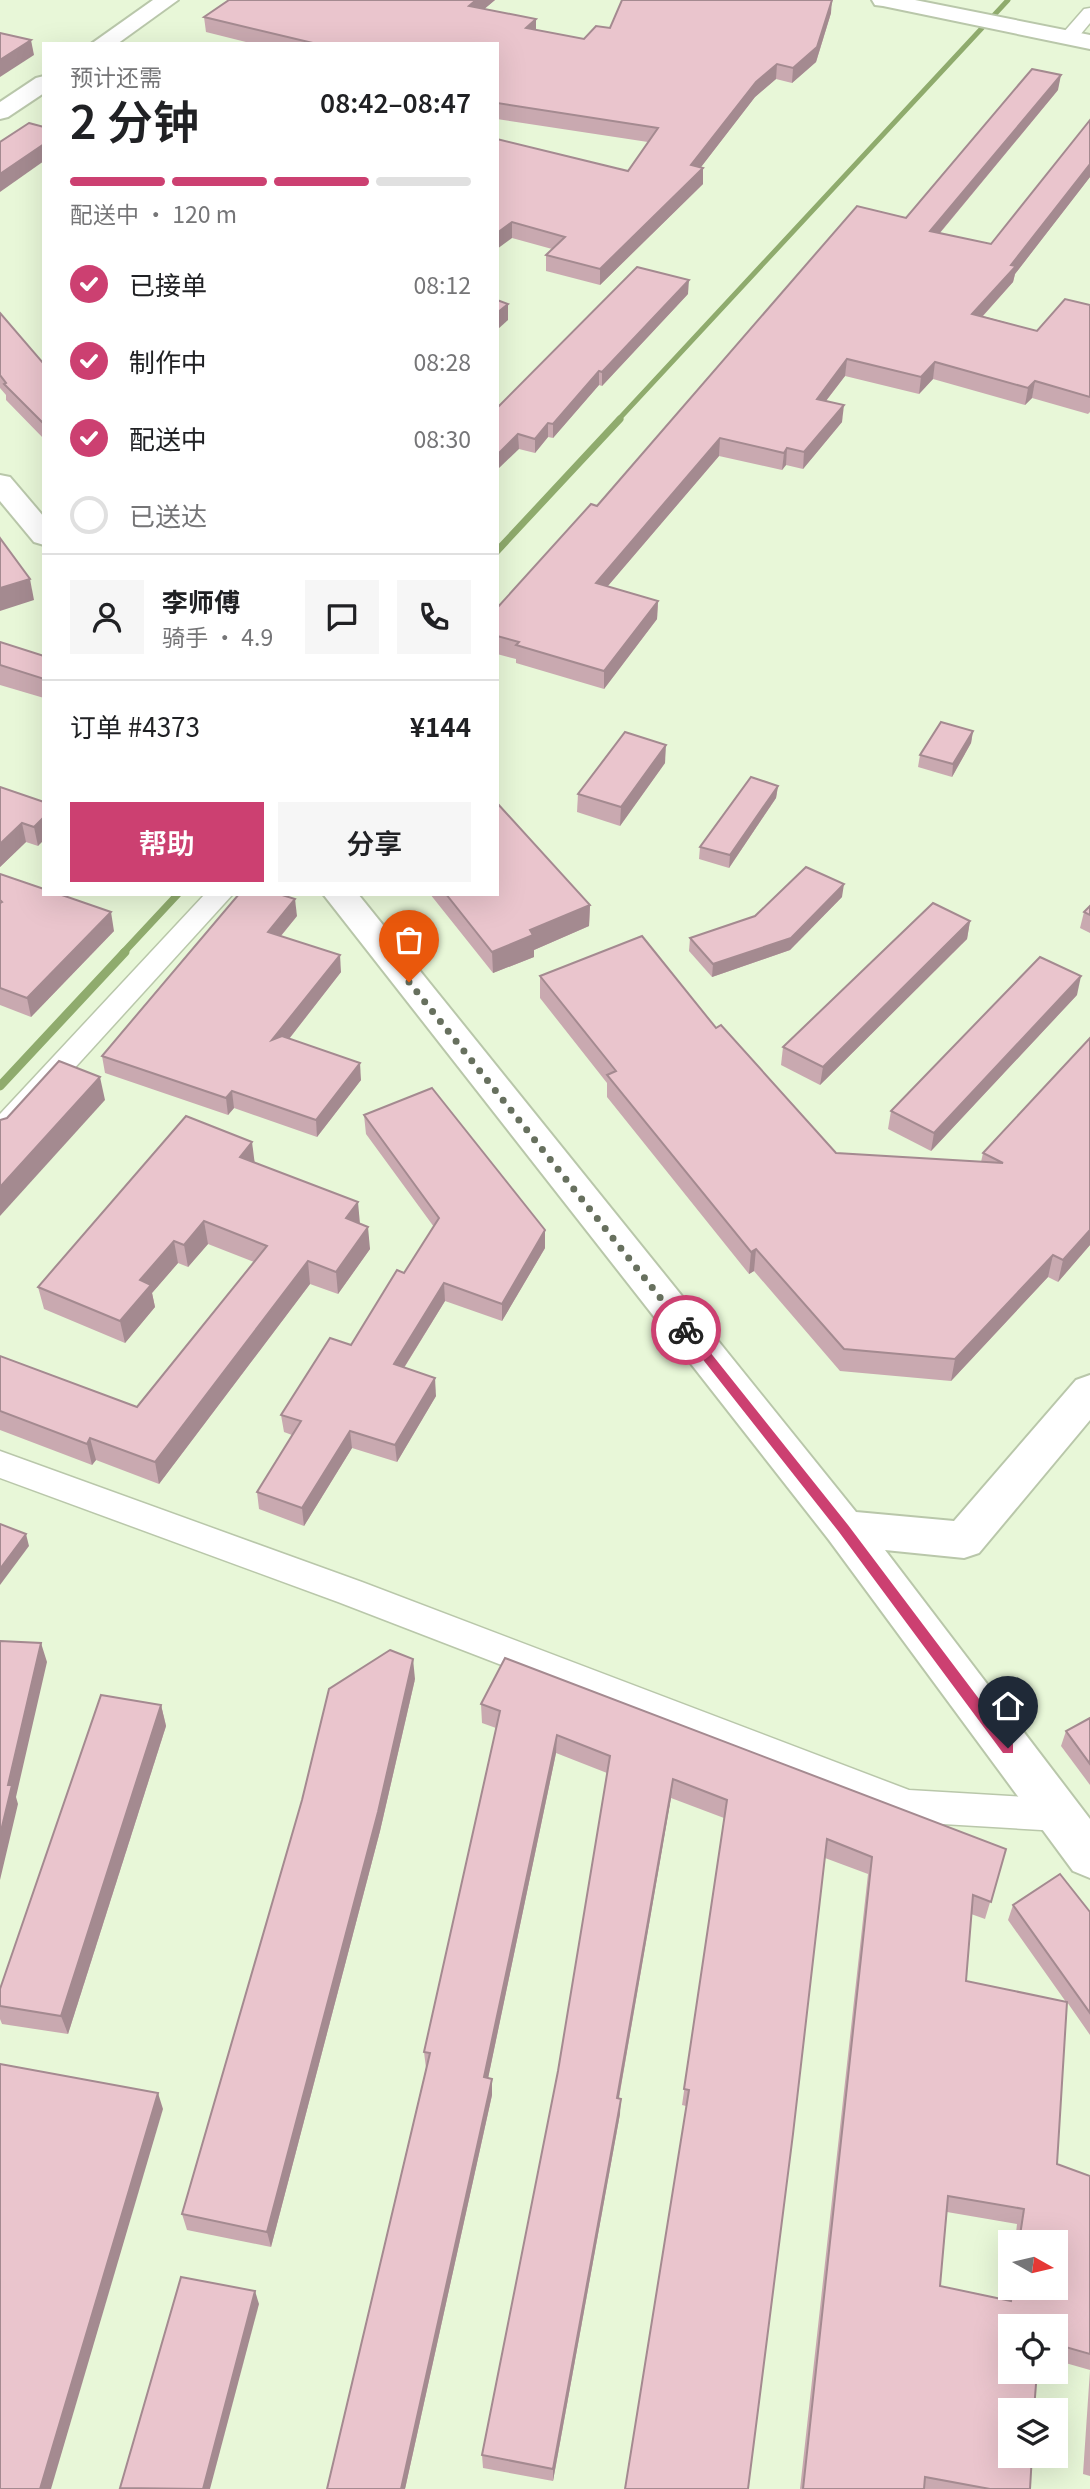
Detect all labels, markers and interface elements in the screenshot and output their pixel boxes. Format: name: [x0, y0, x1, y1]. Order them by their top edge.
text: 预计还需: [70, 59, 162, 93]
text: 08:42–08:47: [320, 83, 471, 120]
text: 2 分钟: [70, 86, 199, 152]
text: 配送中 · 120 m: [70, 196, 237, 230]
icon: check: [70, 265, 108, 303]
text: 已接单: [129, 265, 207, 302]
text: 08:12: [414, 267, 471, 301]
icon: check: [70, 342, 108, 380]
text: 制作中: [129, 342, 207, 379]
text: 08:28: [414, 344, 471, 378]
icon: check: [70, 419, 108, 457]
text: 配送中: [129, 419, 207, 456]
text: 08:30: [414, 421, 471, 455]
text: 已送达: [129, 496, 207, 533]
button: person: [70, 580, 144, 654]
button: chat: [305, 580, 379, 654]
button: phone: [397, 580, 471, 654]
text: 李师傅: [162, 582, 240, 619]
text: 骑手 · 4.9: [162, 619, 273, 653]
text: 订单 #4373: [70, 707, 200, 744]
text: ¥144: [410, 707, 471, 744]
button: 帮助: [70, 802, 264, 882]
button: 分享: [278, 802, 471, 882]
pin: [379, 910, 439, 982]
icon: bag: [390, 921, 428, 959]
courier: [651, 1295, 721, 1365]
icon: bike: [667, 1311, 705, 1349]
pin: [978, 1676, 1038, 1748]
icon: home: [989, 1687, 1027, 1725]
north arrow: [998, 2230, 1068, 2300]
map controls: [998, 2230, 1068, 2468]
button: locate: [998, 2314, 1068, 2384]
button: layers: [998, 2398, 1068, 2468]

